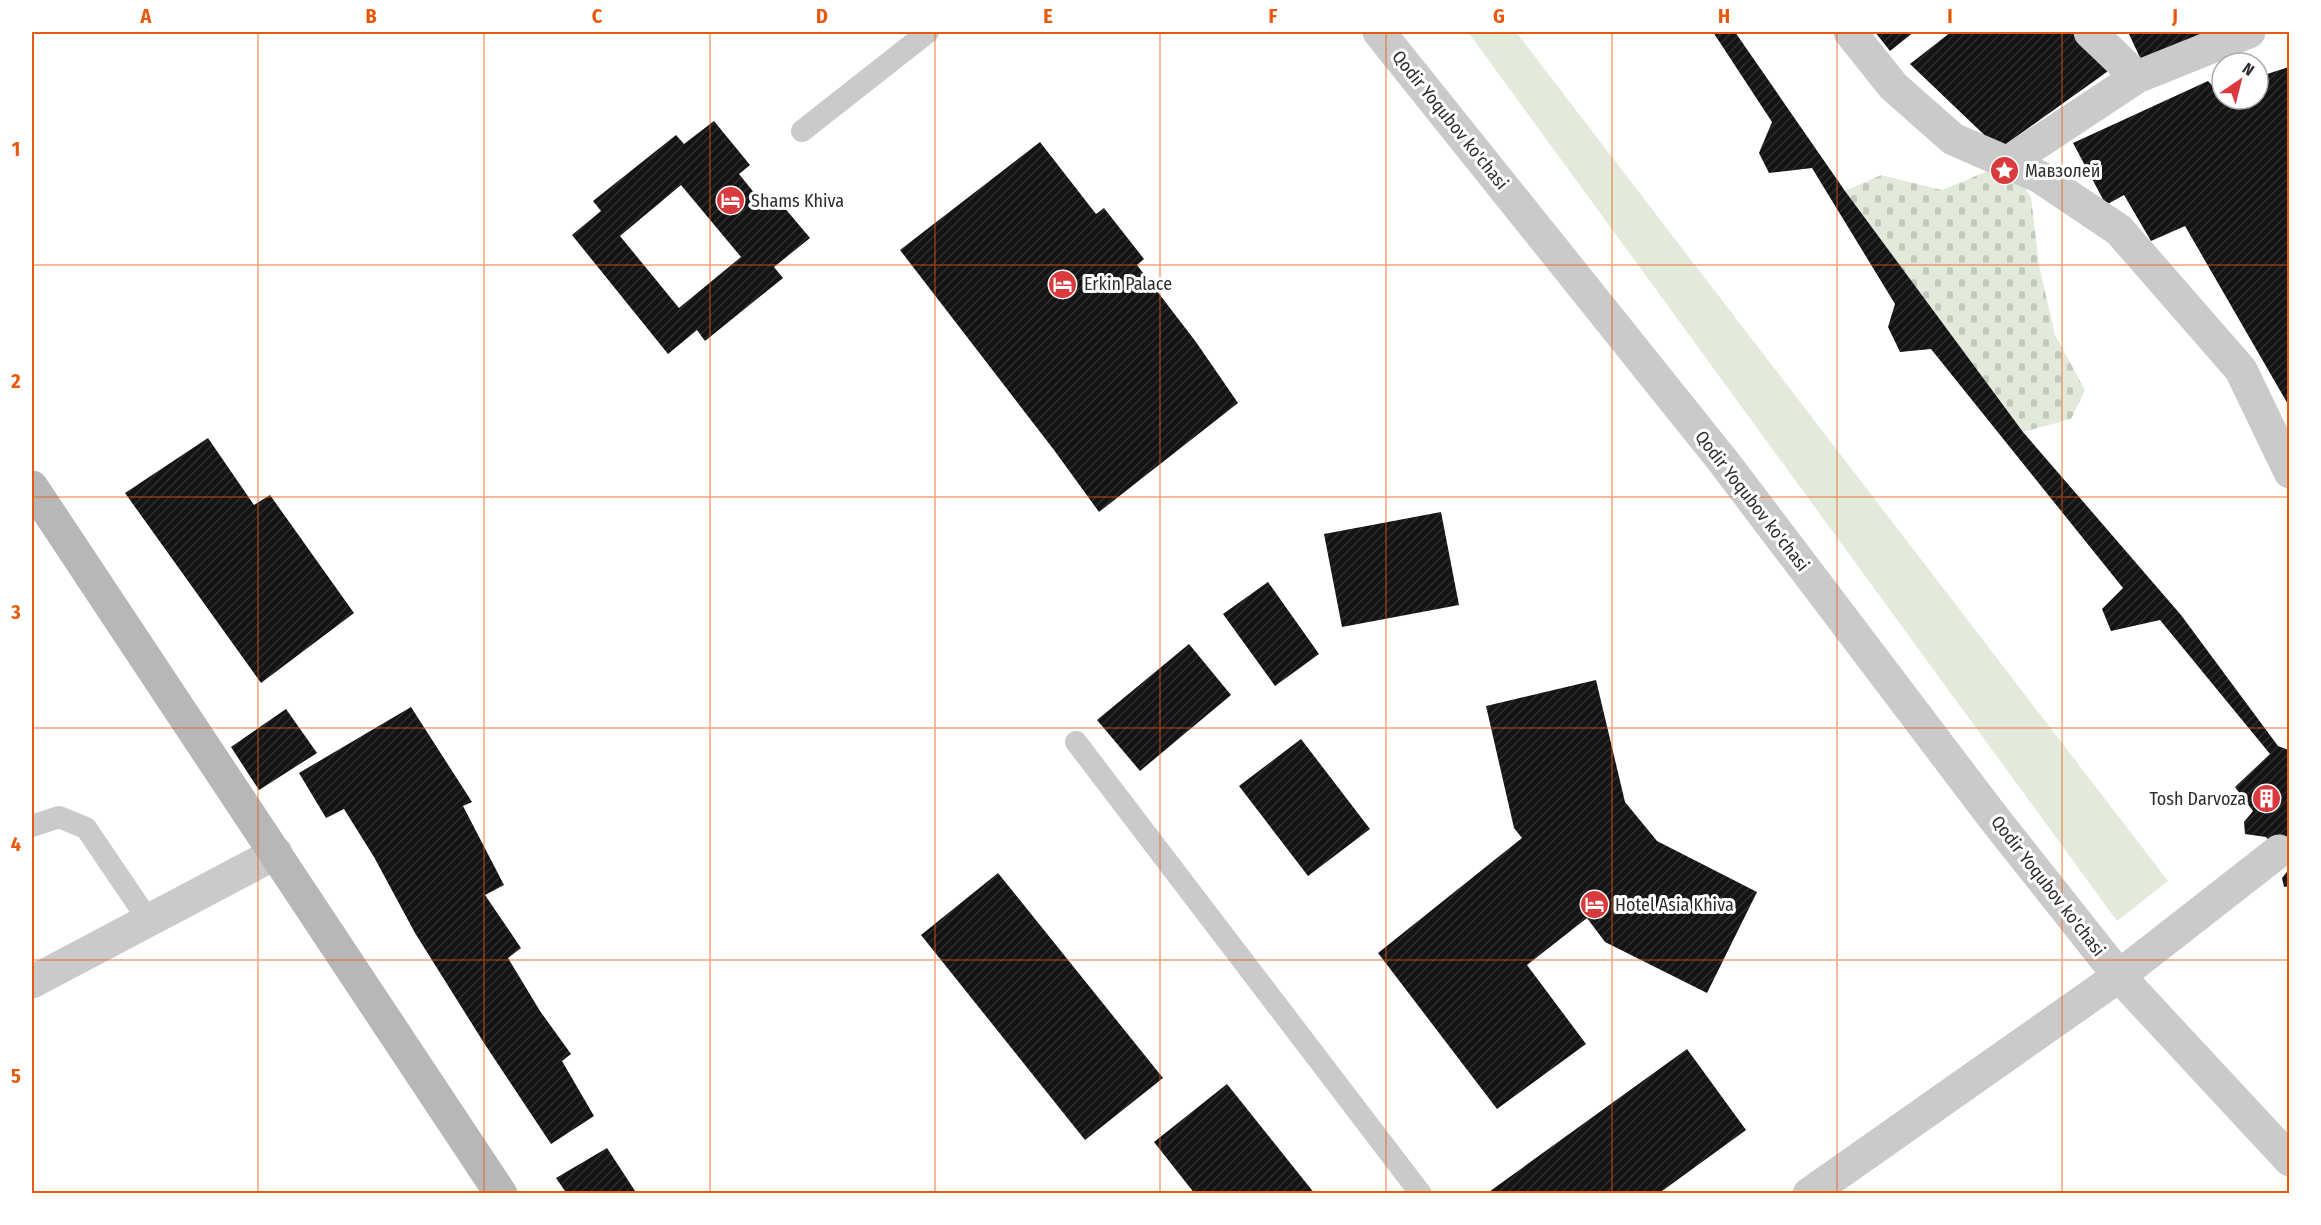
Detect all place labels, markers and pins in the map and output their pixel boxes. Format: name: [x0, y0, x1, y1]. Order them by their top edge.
place icon: Мавзолей: [1988, 155, 2020, 187]
place label: Мавзолей: [2025, 160, 2100, 182]
hotel icon: Shams Khiva: [714, 185, 746, 217]
place label: Shams Khiva: [751, 190, 844, 212]
hotel icon: Erkin Palace: [1047, 268, 1079, 300]
place label: Erkin Palace: [1084, 273, 1172, 295]
building icon: Tosh Darvoza: [2251, 783, 2283, 815]
place label: Tosh Darvoza: [2149, 788, 2246, 810]
hotel icon: Hotel Asia Khiva: [1578, 889, 1610, 921]
place label: Hotel Asia Khiva: [1615, 894, 1734, 916]

